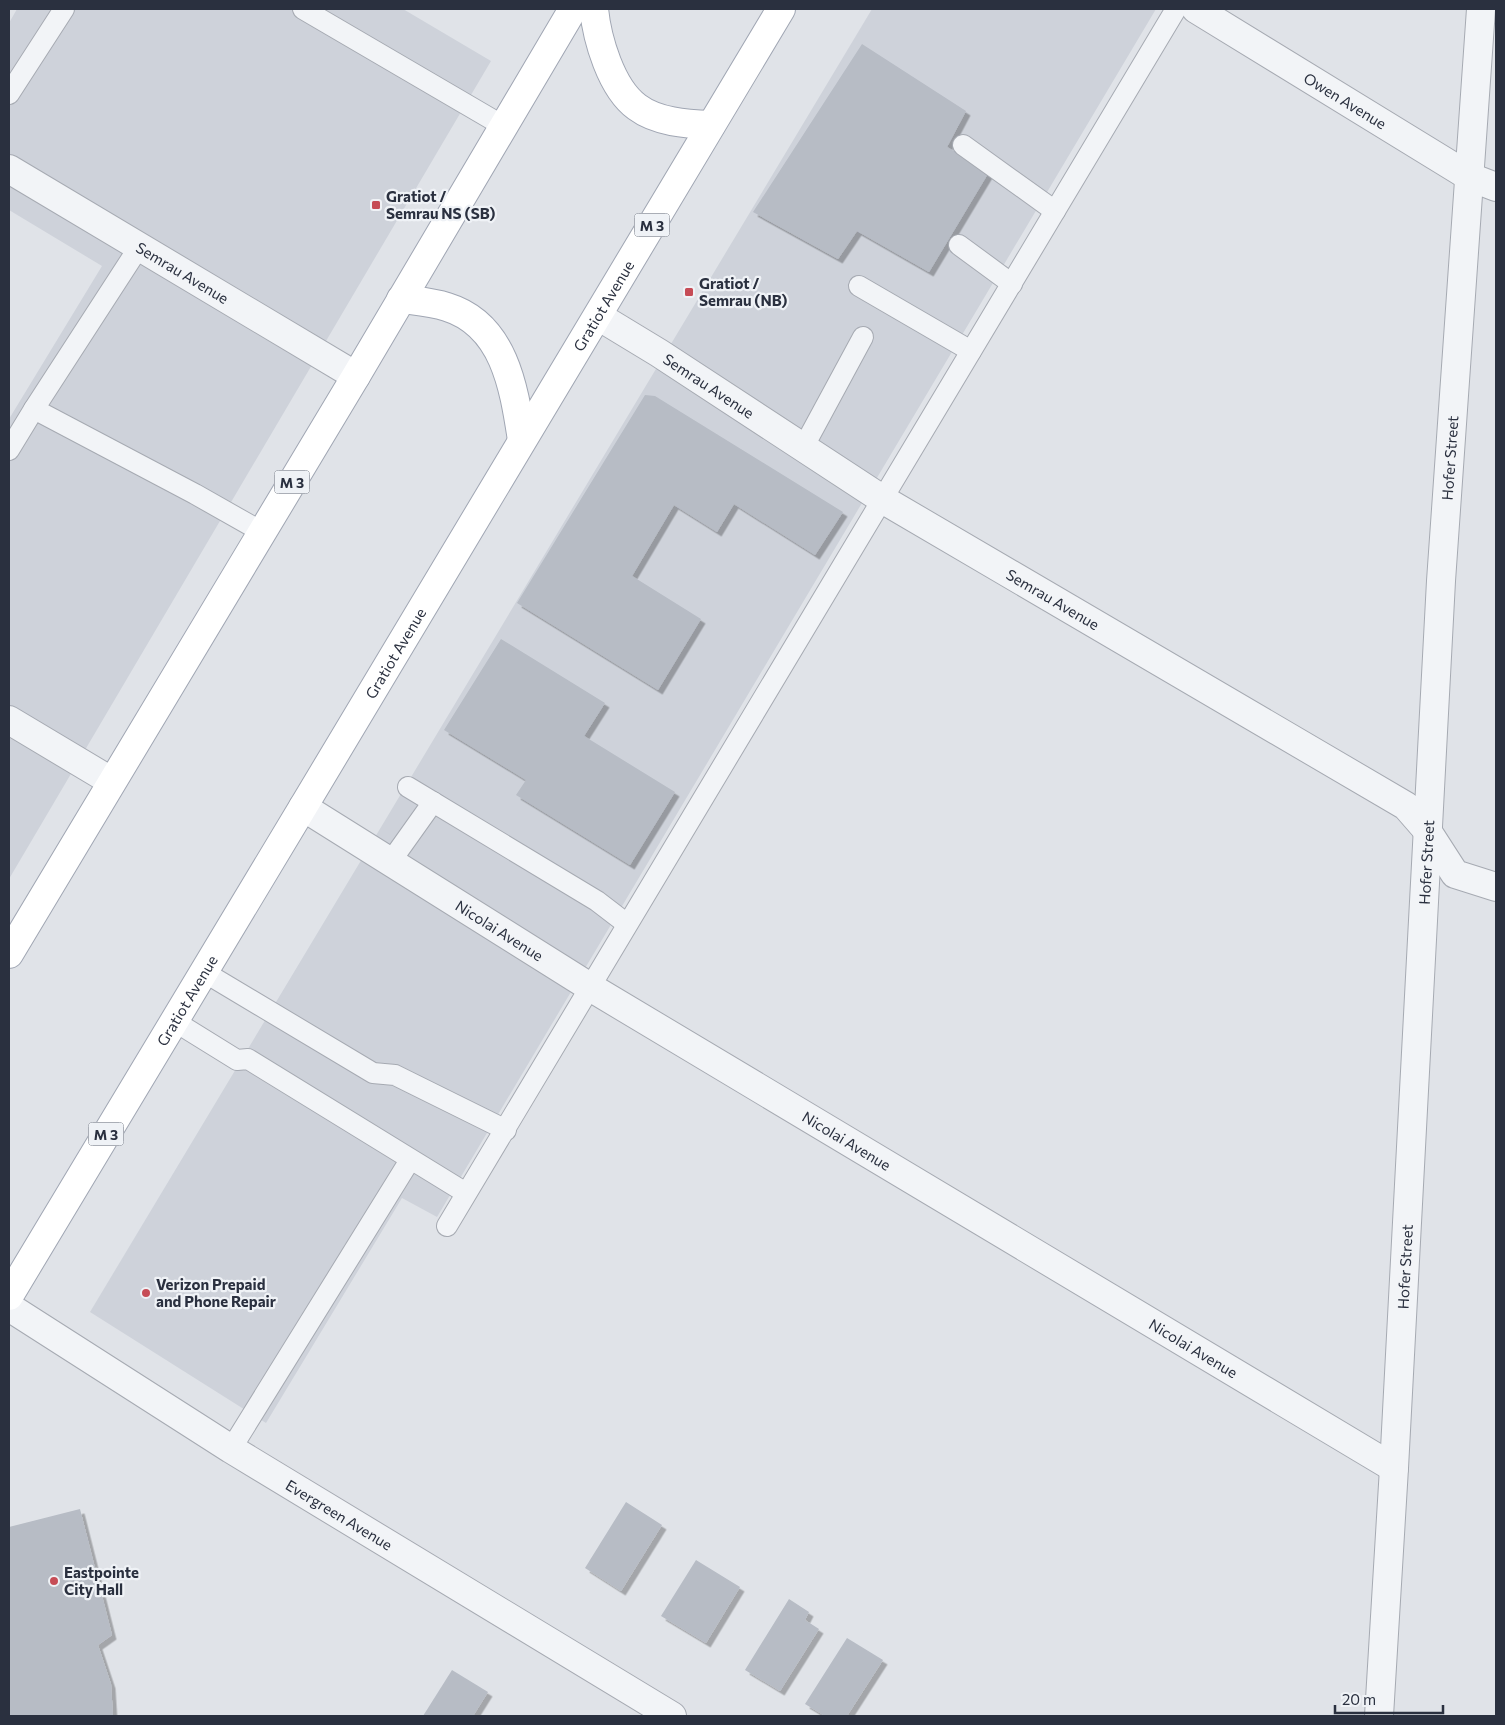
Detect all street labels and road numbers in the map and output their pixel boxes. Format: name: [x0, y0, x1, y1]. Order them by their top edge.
street label: Owen Avenue: [1301, 68, 1390, 133]
road number: M 3: [634, 214, 670, 236]
street label: Semrau Avenue: [133, 238, 232, 307]
street label: Gratiot Avenue: [569, 257, 637, 354]
street label: Semrau Avenue: [660, 349, 758, 422]
street label: Hofer Street: [1438, 415, 1462, 501]
road number: M 3: [274, 471, 310, 494]
street label: Semrau Avenue: [1003, 565, 1103, 633]
street label: Gratiot Avenue: [361, 604, 429, 702]
street label: Hofer Street: [1415, 819, 1437, 905]
street label: Nicolai Avenue: [452, 896, 547, 965]
street label: Gratiot Avenue: [153, 952, 221, 1049]
street label: Nicolai Avenue: [799, 1107, 894, 1174]
road number: M 3: [88, 1122, 124, 1146]
street label: Hofer Street: [1393, 1224, 1416, 1310]
street label: Nicolai Avenue: [1146, 1315, 1241, 1381]
street label: Evergreen Avenue: [283, 1475, 396, 1554]

